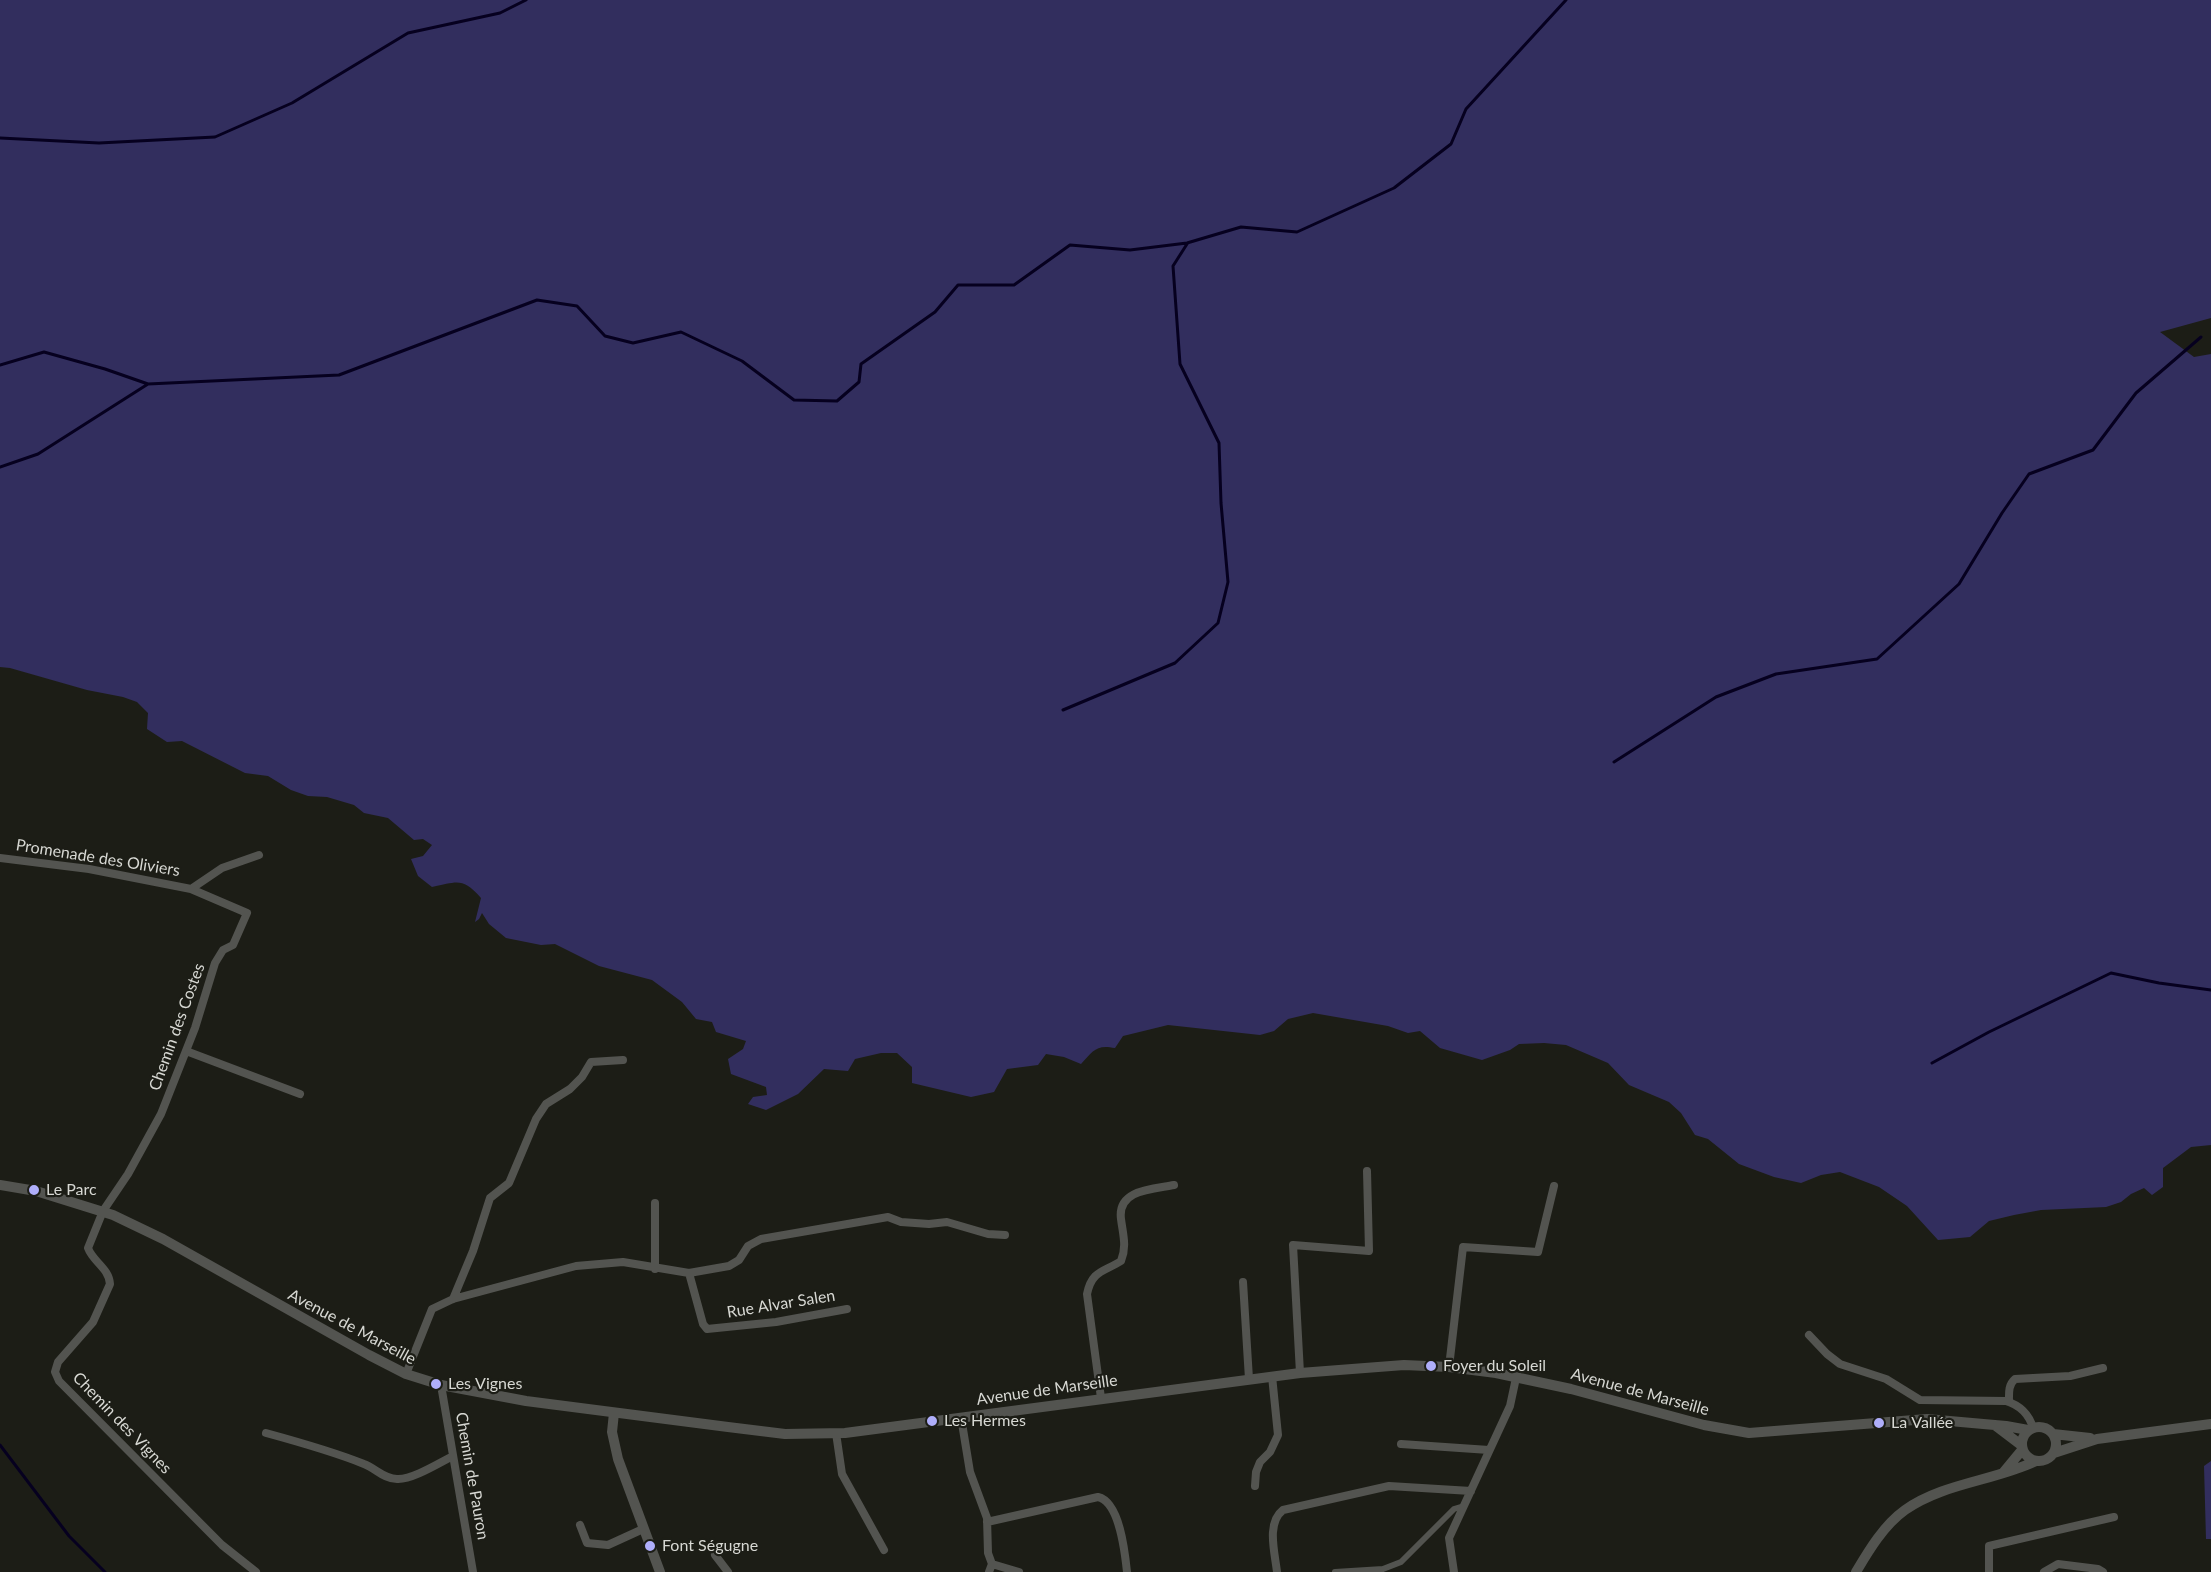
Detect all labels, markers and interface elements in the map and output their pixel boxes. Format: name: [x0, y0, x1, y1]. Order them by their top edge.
street label: Promenade des Oliviers: [15, 836, 181, 880]
street label: Chemin des Costes: [145, 961, 209, 1093]
place label: Le Parc: [46, 1180, 97, 1200]
marker: Le Parc: [27, 1183, 41, 1197]
street label: Avenue de Marseille: [285, 1285, 419, 1369]
street label: Rue Alvar Salen: [725, 1286, 837, 1322]
place label: Foyer du Soleil: [1443, 1356, 1546, 1376]
marker: Foyer du Soleil: [1424, 1359, 1438, 1373]
street label: Avenue de Marseille: [1569, 1364, 1711, 1420]
street label: Chemin des Vignes: [69, 1368, 175, 1478]
street label: Avenue de Marseille: [975, 1371, 1119, 1409]
place label: Les Vignes: [448, 1374, 522, 1394]
marker: Les Vignes: [429, 1377, 443, 1391]
street label: Chemin de Pauron: [451, 1411, 493, 1541]
place label: Les Hermes: [944, 1411, 1026, 1431]
place label: La Vallée: [1891, 1413, 1953, 1433]
marker: Les Hermes: [925, 1414, 939, 1428]
marker: La Vallée: [1872, 1416, 1886, 1430]
place label: Font Ségugne: [662, 1536, 758, 1556]
marker: Font Ségugne: [643, 1539, 657, 1553]

